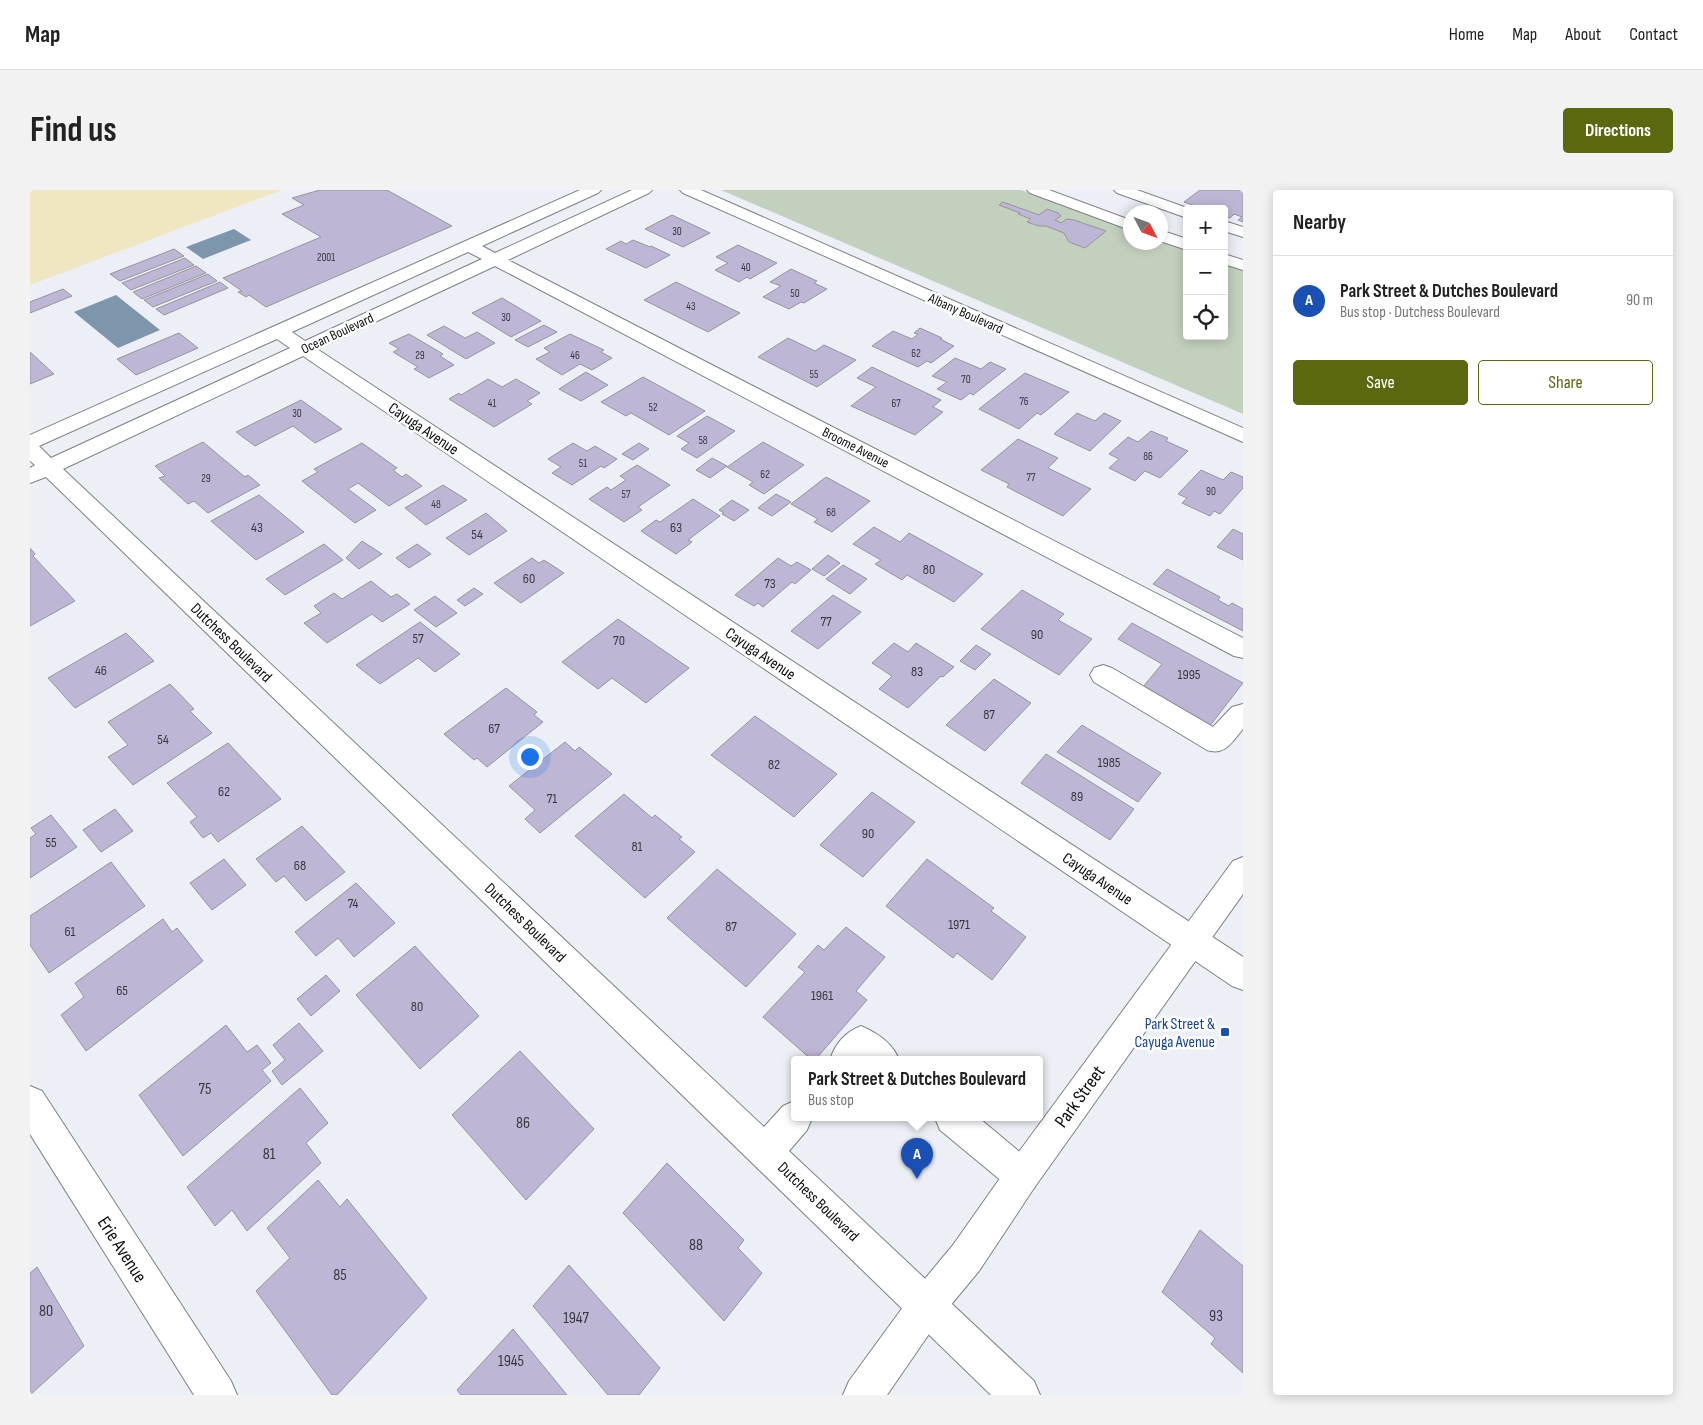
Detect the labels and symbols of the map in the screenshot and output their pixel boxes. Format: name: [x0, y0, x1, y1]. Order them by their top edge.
north arrow: [1123, 205, 1168, 250]
house number: 30: [672, 225, 682, 238]
house number: 2001: [317, 251, 335, 264]
house number: 40: [741, 261, 751, 274]
house number: 50: [790, 287, 800, 300]
street label: Albany Boulevard: [925, 289, 1006, 338]
house number: 43: [686, 300, 696, 313]
street label: Ocean Boulevard: [298, 309, 376, 358]
house number: 30: [501, 311, 511, 324]
house number: 62: [911, 347, 921, 360]
house number: 29: [415, 349, 425, 362]
house number: 46: [570, 349, 580, 362]
house number: 55: [810, 368, 818, 381]
house number: 70: [961, 373, 971, 386]
house number: 76: [1019, 395, 1029, 408]
house number: 41: [488, 397, 496, 410]
house number: 67: [891, 397, 901, 410]
street label: Cayuga Avenue: [385, 399, 462, 460]
house number: 52: [649, 401, 658, 414]
house number: 30: [292, 407, 302, 420]
street label: Broome Avenue: [820, 423, 892, 472]
house number: 58: [698, 434, 708, 447]
house number: 86: [1143, 450, 1153, 463]
house number: 51: [579, 457, 587, 470]
house number: 62: [760, 468, 770, 481]
house number: 77: [1027, 471, 1036, 484]
house number: 29: [201, 472, 211, 485]
house number: 90: [1206, 485, 1216, 498]
house number: 57: [622, 488, 631, 501]
house number: 48: [431, 498, 441, 511]
house number: 68: [826, 506, 836, 519]
house number: 43: [251, 519, 263, 536]
house number: 63: [670, 519, 682, 536]
house number: 54: [471, 526, 483, 543]
house number: 80: [923, 561, 935, 578]
house number: 60: [523, 570, 535, 587]
house number: 73: [764, 575, 776, 592]
street label: Dutchess Boulevard: [186, 600, 276, 687]
house number: 77: [820, 613, 832, 630]
street label: Cayuga Avenue: [722, 624, 799, 685]
house number: 90: [1031, 626, 1043, 643]
house number: 57: [412, 630, 424, 647]
house number: 70: [613, 632, 625, 649]
house number: 46: [95, 662, 107, 679]
house number: 83: [911, 663, 923, 680]
house number: 1995: [1178, 666, 1201, 683]
house number: 87: [983, 706, 995, 723]
house number: 67: [488, 720, 500, 737]
house number: 54: [157, 731, 169, 748]
your location: [517, 744, 543, 770]
house number: 1985: [1098, 754, 1121, 771]
house number: 82: [768, 756, 780, 773]
house number: 62: [218, 783, 230, 800]
house number: 89: [1071, 788, 1083, 805]
house number: 71: [547, 790, 557, 807]
house number: 90: [862, 825, 874, 842]
house number: 55: [45, 834, 57, 851]
house number: 81: [631, 838, 643, 855]
street label: Cayuga Avenue: [1059, 849, 1136, 910]
house number: 68: [294, 857, 306, 874]
street label: Dutchess Boulevard: [480, 880, 570, 967]
house number: 74: [348, 895, 359, 912]
house number: 1971: [948, 916, 970, 933]
house number: 87: [725, 918, 737, 935]
house number: 61: [64, 923, 76, 940]
house number: 65: [116, 982, 128, 999]
house number: 1961: [811, 987, 833, 1004]
house number: 80: [411, 998, 423, 1015]
place label: Park Street & Cayuga Avenue: [1135, 1015, 1215, 1052]
marker: Park Street & Cayuga Avenue: [1219, 1026, 1231, 1038]
street label: Park Street: [1050, 1061, 1110, 1132]
house number: 75: [199, 1080, 211, 1099]
house number: 86: [516, 1114, 530, 1133]
pin: A: [901, 1138, 933, 1179]
house number: 81: [263, 1145, 276, 1164]
street label: Dutchess Boulevard: [773, 1159, 863, 1246]
street label: Erie Avenue: [92, 1213, 152, 1287]
house number: 88: [689, 1236, 703, 1255]
house number: 85: [333, 1266, 347, 1285]
house number: 80: [39, 1302, 53, 1321]
house number: 93: [1209, 1307, 1223, 1326]
house number: 1947: [563, 1309, 589, 1328]
house number: 1945: [498, 1352, 524, 1371]

